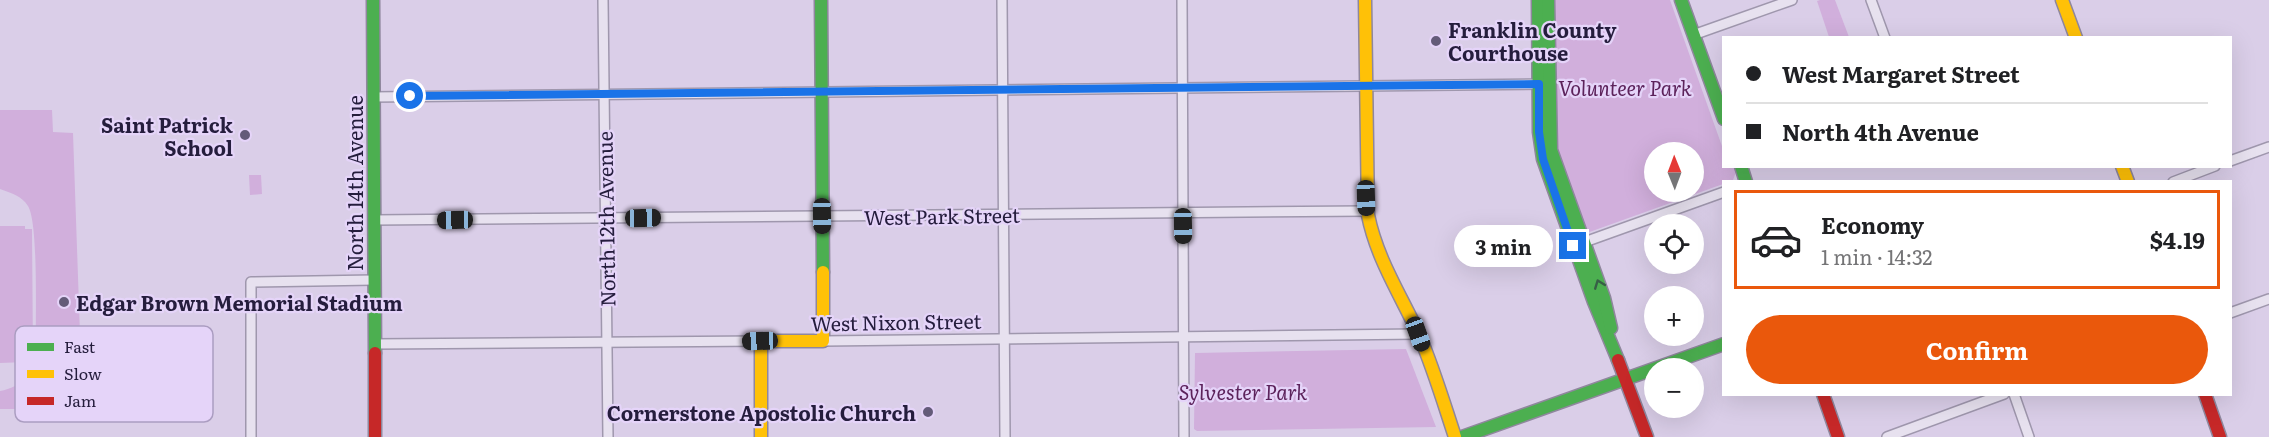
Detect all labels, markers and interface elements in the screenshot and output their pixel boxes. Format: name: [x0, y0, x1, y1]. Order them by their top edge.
place label: Franklin County Courthouse: [1448, 14, 1617, 67]
marker: Franklin County Courthouse: [1429, 34, 1443, 48]
text: West Margaret Street: [1782, 57, 2020, 90]
park label: Volunteer Park: [1558, 72, 1692, 102]
route start: [396, 82, 423, 109]
street label: North 14th Avenue: [339, 95, 369, 271]
place label: Saint Patrick School: [101, 109, 234, 162]
text: North 4th Avenue: [1782, 115, 1979, 148]
marker: Saint Patrick School: [238, 128, 252, 142]
street label: North 12th Avenue: [588, 131, 622, 307]
north arrow: [1644, 142, 1704, 202]
map controls: [1644, 142, 1704, 418]
car: [1356, 180, 1376, 216]
car: [813, 198, 831, 234]
street label: West Park Street: [864, 199, 1020, 231]
car: [1174, 208, 1192, 244]
text: Economy: [1821, 208, 1924, 241]
car: [625, 209, 661, 227]
car: [437, 211, 473, 229]
icon: car: [1749, 213, 1803, 267]
button: locate: [1644, 214, 1704, 274]
text: $4.19: [2150, 223, 2205, 256]
callout: 3 min: [1453, 225, 1552, 267]
text: 3 min: [1475, 231, 1532, 261]
route end: [1559, 232, 1586, 259]
text: 1 min · 14:32: [1821, 241, 1932, 271]
one-way arrow: [1594, 279, 1606, 290]
button: +: [1644, 286, 1704, 346]
place label: Edgar Brown Memorial Stadium: [76, 287, 403, 317]
marker: Edgar Brown Memorial Stadium: [57, 295, 71, 309]
street label: West Nixon Street: [810, 305, 982, 337]
car: [1403, 314, 1433, 354]
button: Confirm: [1746, 315, 2208, 384]
legend: [15, 326, 213, 422]
car: [742, 331, 778, 351]
text: Fast: [64, 334, 96, 358]
button: −: [1644, 358, 1704, 418]
text: Slow: [64, 361, 102, 385]
park label: Sylvester Park: [1179, 376, 1307, 406]
text: Jam: [64, 388, 97, 412]
place label: Cornerstone Apostolic Church: [607, 397, 916, 427]
marker: Cornerstone Apostolic Church: [921, 405, 935, 419]

